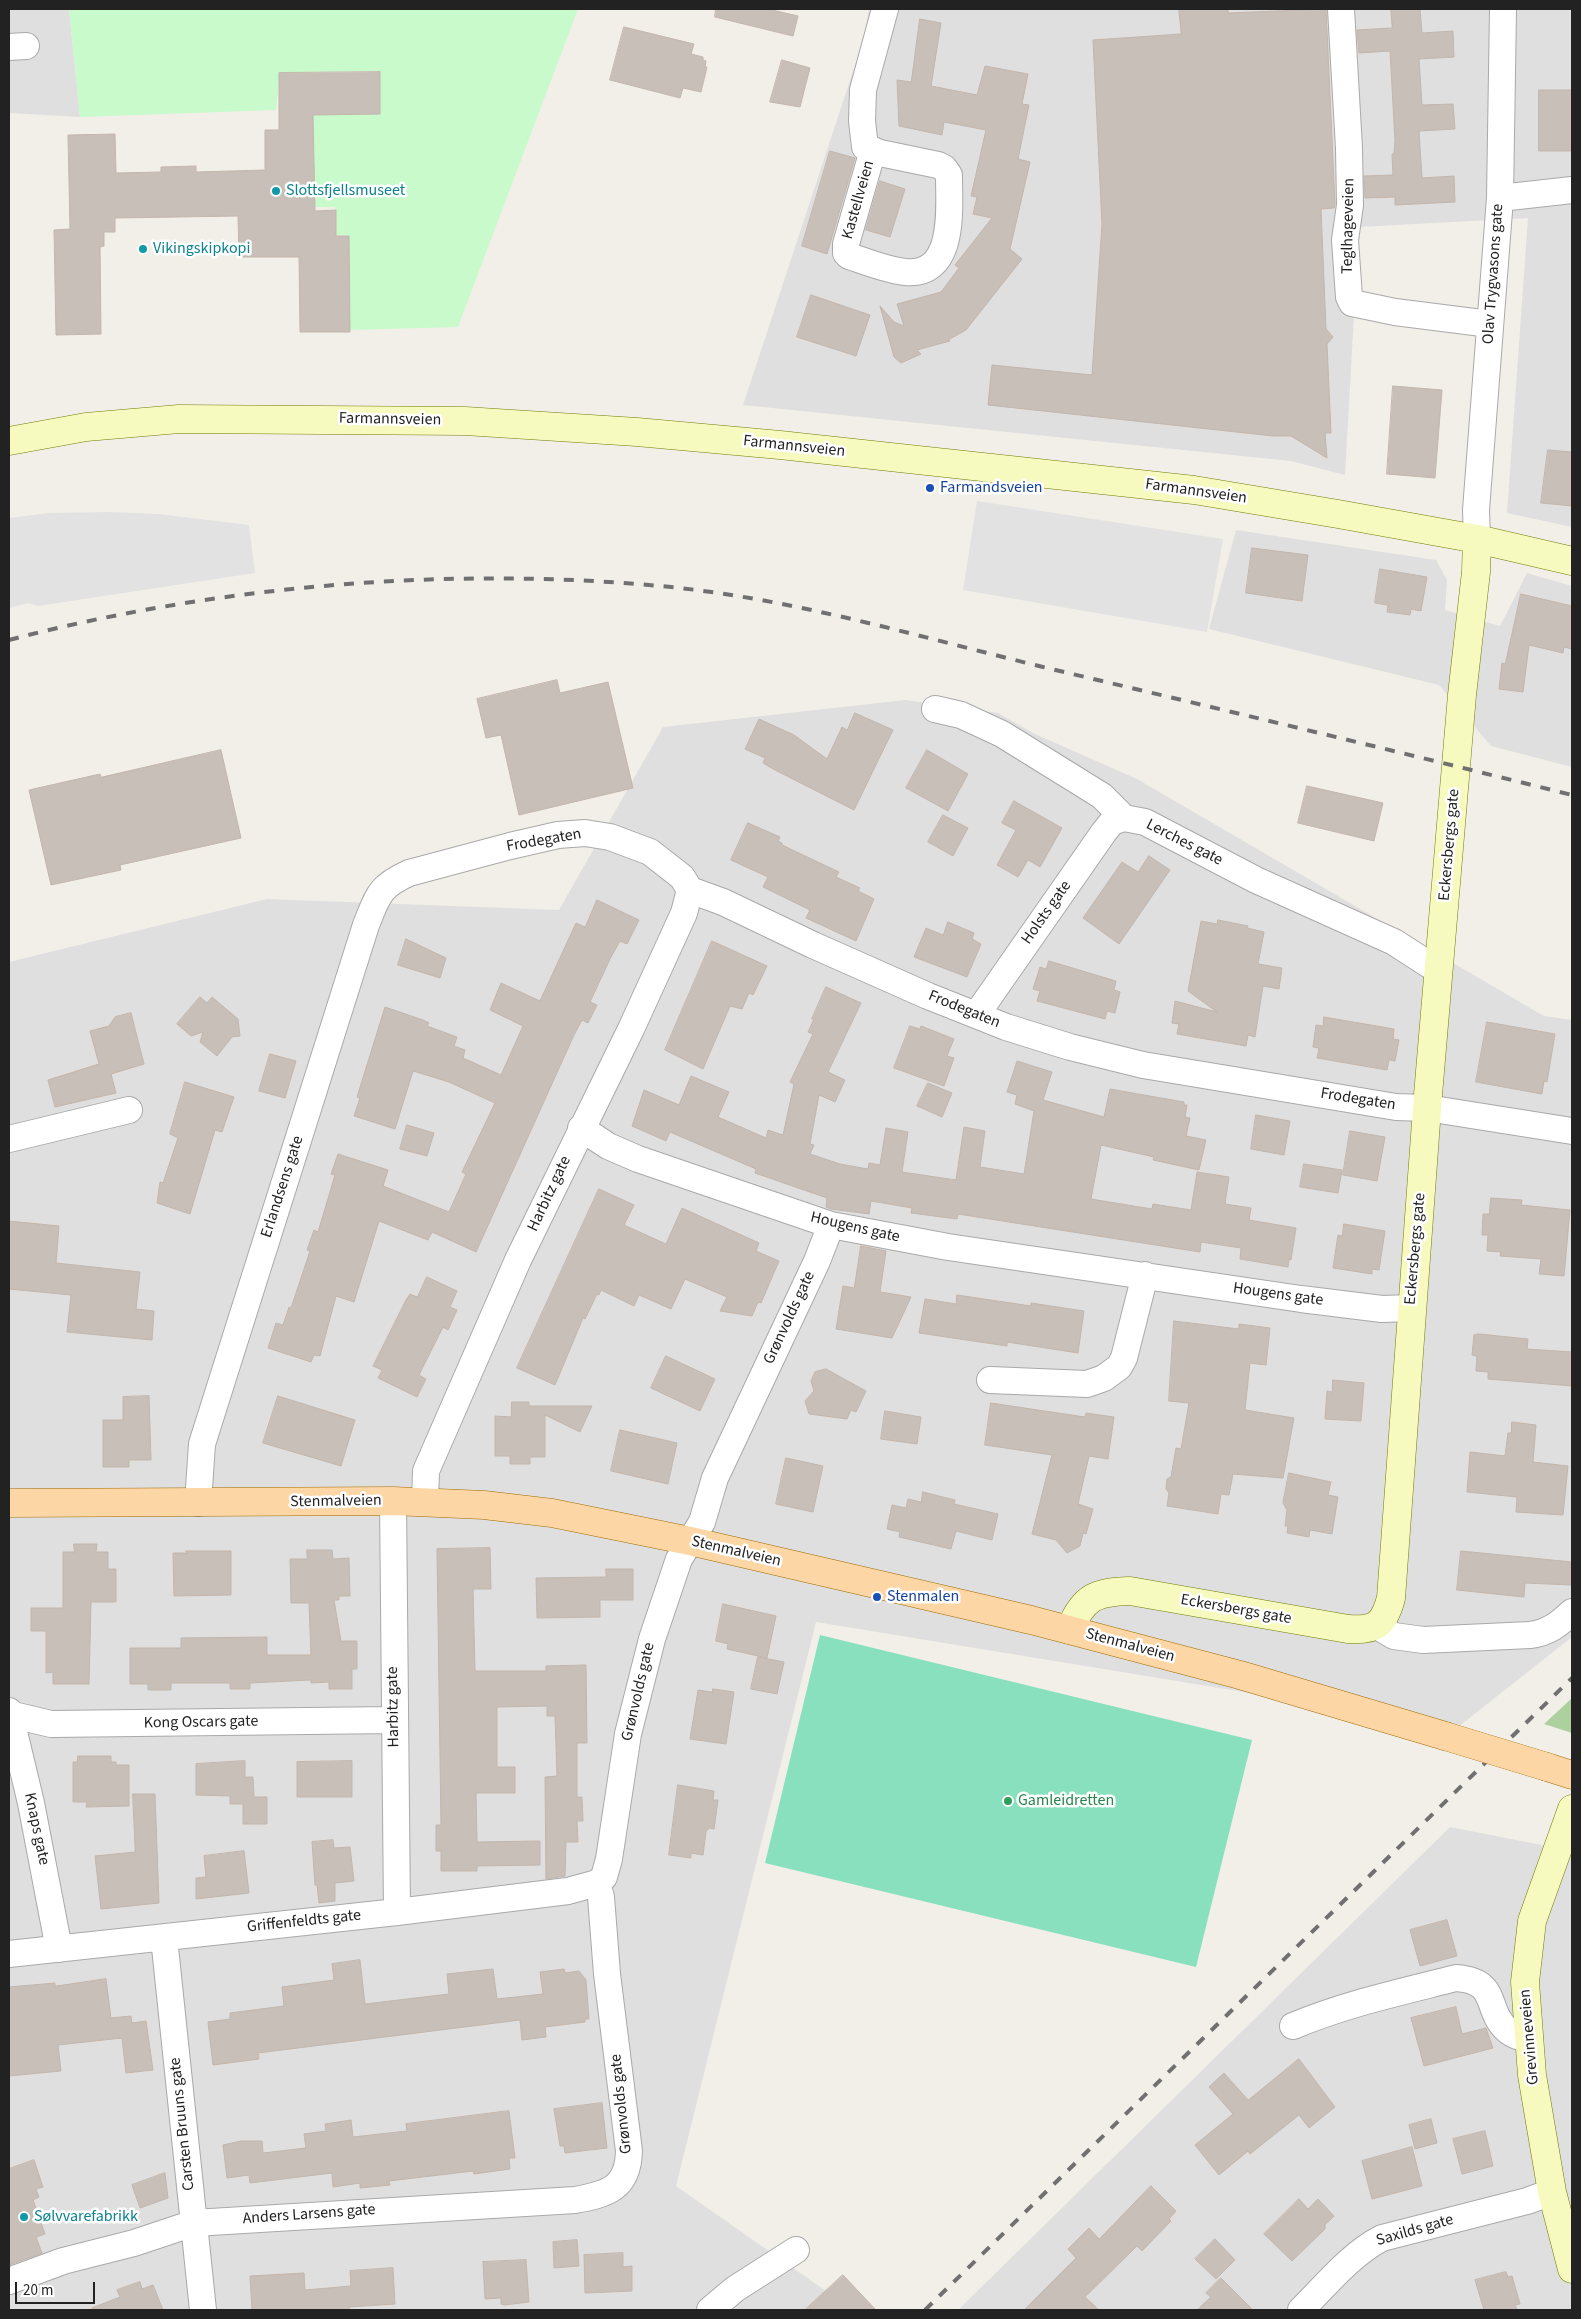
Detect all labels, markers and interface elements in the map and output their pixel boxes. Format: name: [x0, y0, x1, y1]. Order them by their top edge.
street label: Kastellveien: [839, 158, 879, 242]
street label: Teglhageveien: [1339, 178, 1359, 274]
place label: Slottsfjellsmuseet: [286, 181, 405, 201]
marker: Slottsfjellsmuseet: [270, 185, 282, 197]
street label: Olav Trygvasons gate: [1480, 203, 1508, 345]
place label: Vikingskipkopi: [153, 239, 250, 259]
marker: Vikingskipkopi: [137, 243, 149, 255]
street label: Farmannsveien: [339, 410, 441, 430]
street label: Farmannsveien: [742, 432, 846, 462]
street label: Farmannsveien: [1144, 475, 1248, 509]
place label: Farmandsveien: [940, 478, 1043, 498]
marker: Farmandsveien: [924, 482, 936, 494]
street label: Eckersbergs gate: [1436, 788, 1464, 902]
street label: Lerches gate: [1142, 815, 1226, 871]
street label: Frodegaten: [505, 825, 583, 857]
street label: Holsts gate: [1018, 877, 1076, 949]
street label: Frodegaten: [925, 987, 1003, 1033]
street label: Frodegaten: [1319, 1085, 1397, 1115]
street label: Erlandsens gate: [258, 1134, 308, 1240]
street label: Harbitz gate: [524, 1153, 576, 1235]
street label: Eckersbergs gate: [1402, 1192, 1430, 1306]
street label: Hougens gate: [808, 1208, 902, 1248]
street label: Grønvolds gate: [760, 1268, 820, 1368]
street label: Hougens gate: [1232, 1279, 1324, 1311]
street label: Stenmalveien: [290, 1492, 382, 1512]
street label: Stenmalveien: [689, 1532, 783, 1572]
place label: Stenmalen: [887, 1587, 959, 1607]
marker: Stenmalen: [871, 1591, 883, 1603]
street label: Eckersbergs gate: [1179, 1591, 1293, 1629]
street label: Stenmalveien: [1083, 1625, 1177, 1667]
street label: Grønvolds gate: [618, 1641, 660, 1743]
street label: Harbitz gate: [384, 1666, 404, 1748]
street label: Kong Oscars gate: [144, 1712, 258, 1734]
street label: Knaps gate: [19, 1791, 53, 1867]
place label: Gamleidretten: [1018, 1791, 1114, 1811]
marker: Gamleidretten: [1002, 1795, 1014, 1807]
street label: Griffenfeldts gate: [246, 1906, 362, 1938]
street label: Grevinneveien: [1516, 1988, 1544, 2086]
street label: Grønvolds gate: [607, 2053, 637, 2155]
street label: Carsten Bruuns gate: [166, 2056, 200, 2192]
street label: Anders Larsens gate: [242, 2201, 376, 2229]
place label: Sølvvarefabrikk: [34, 2207, 138, 2227]
marker: Sølvvarefabrikk: [18, 2211, 30, 2223]
street label: Saxilds gate: [1374, 2211, 1456, 2251]
scale bar: [18, 2272, 98, 2304]
text: 20 m: [23, 2280, 53, 2301]

